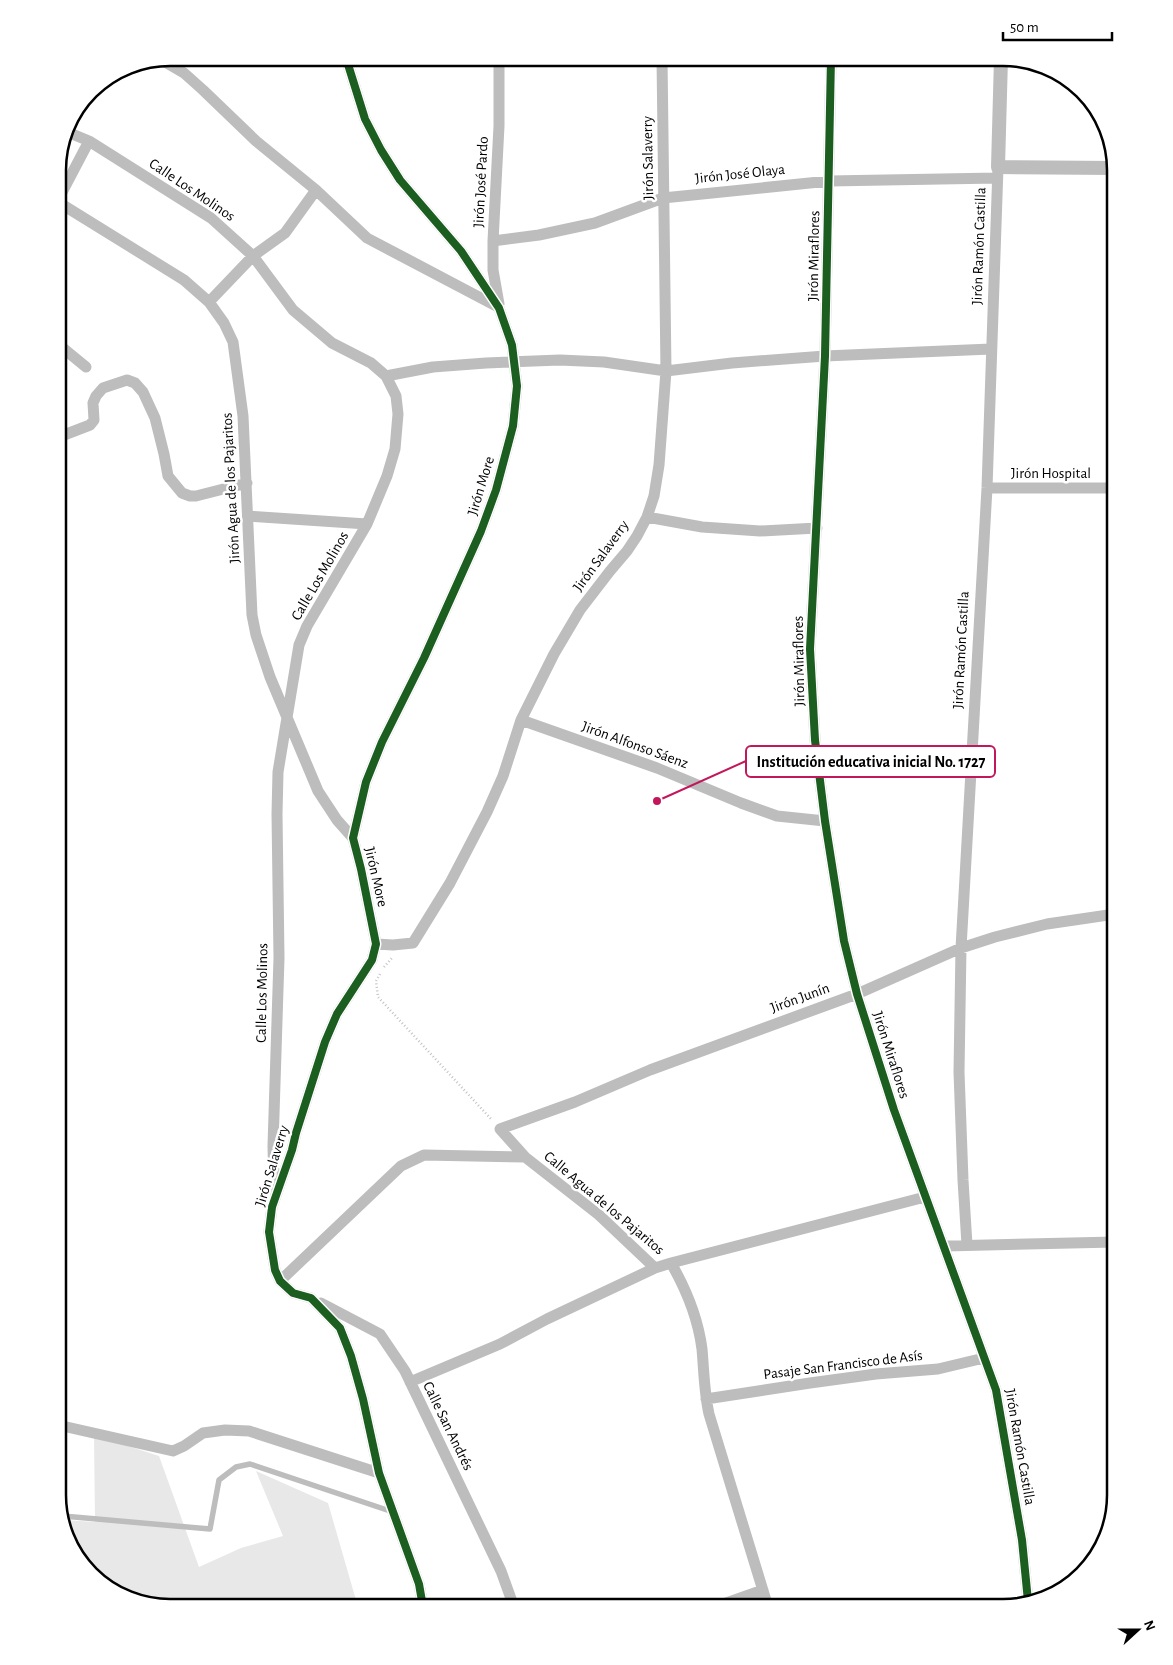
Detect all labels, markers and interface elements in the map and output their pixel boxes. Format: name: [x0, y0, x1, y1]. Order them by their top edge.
scale bar: [1003, 10, 1112, 42]
text: 50 m: [1010, 20, 1039, 35]
street label: Jirón Salaverry: [640, 115, 656, 200]
street label: Jirón José Pardo: [471, 136, 491, 228]
street label: Calle Los Molinos: [146, 156, 238, 224]
street label: Jirón José Olaya: [694, 162, 786, 186]
street label: Jirón Ramón Castilla: [969, 187, 989, 305]
street label: Jirón Miraflores: [806, 211, 822, 301]
street label: Jirón Agua de los Pajaritos: [220, 412, 242, 564]
street label: Jirón More: [465, 455, 497, 517]
street label: Jirón Hospital: [1011, 466, 1091, 481]
street label: Jirón Salaverry: [570, 517, 632, 594]
street label: Calle Los Molinos: [289, 529, 351, 623]
street label: Jirón Ramón Castilla: [950, 591, 972, 709]
street label: Jirón Miraflores: [791, 616, 807, 706]
street label: Jirón Alfonso Sáenz: [580, 719, 690, 771]
callout: Institución educativa inicial No. 1727: [746, 746, 995, 777]
text: Institución educativa inicial No. 1727: [756, 754, 986, 770]
street label: Jirón More: [362, 846, 390, 908]
street label: Calle Los Molinos: [254, 943, 270, 1043]
street label: Jirón Junín: [768, 980, 832, 1016]
street label: Jirón Miraflores: [870, 1010, 912, 1100]
street label: Jirón Salaverry: [253, 1123, 292, 1208]
street label: Calle Agua de los Pajaritos: [541, 1148, 667, 1258]
street label: Pasaje San Francisco de Asís: [763, 1348, 923, 1382]
street label: Calle San Andrés: [420, 1379, 476, 1473]
street label: Jirón Ramón Castilla: [1002, 1388, 1038, 1506]
north arrow: [1113, 1605, 1163, 1655]
text: N: [1141, 1619, 1157, 1633]

